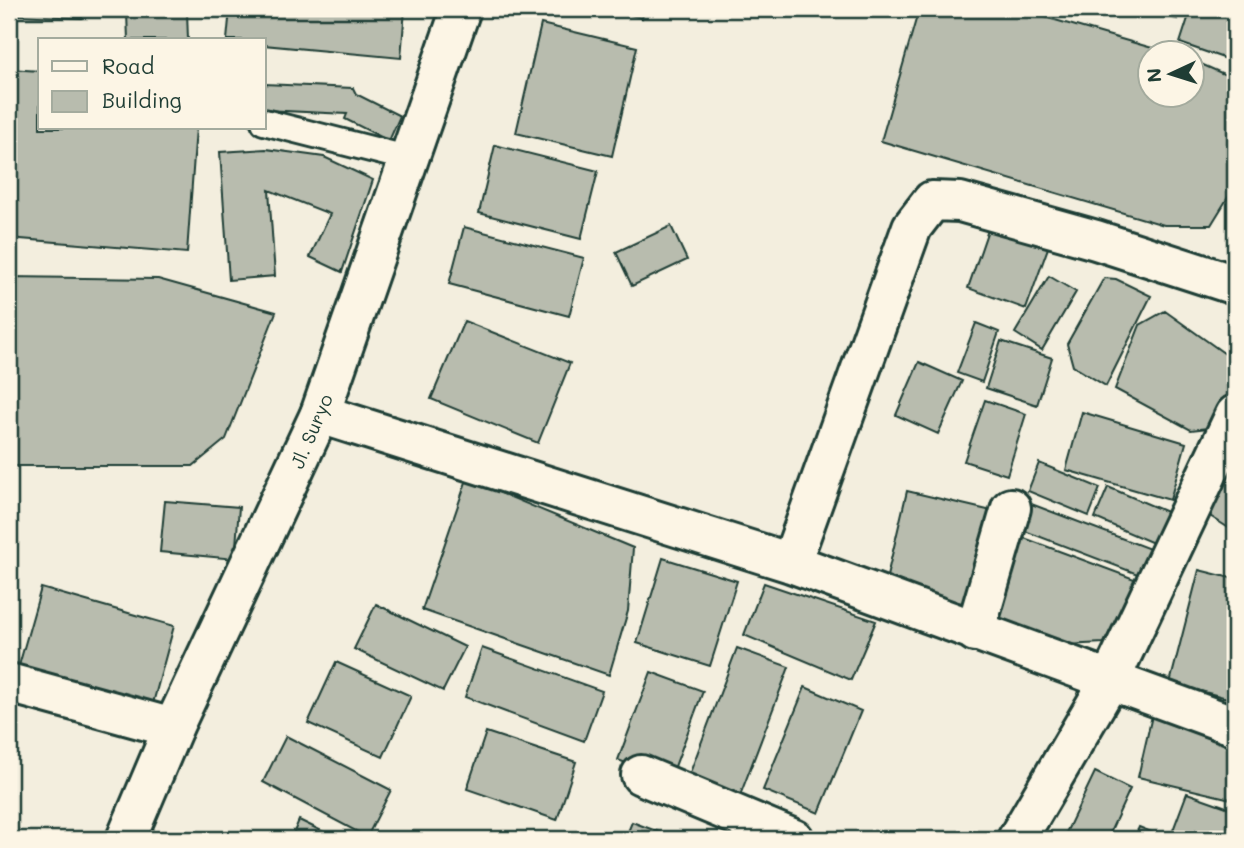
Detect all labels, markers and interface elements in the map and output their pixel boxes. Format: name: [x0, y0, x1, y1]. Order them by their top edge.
legend: [38, 38, 266, 130]
north arrow: [1136, 38, 1206, 108]
text: Road: [102, 52, 154, 79]
text: N: [1141, 67, 1167, 83]
text: Building: [102, 86, 182, 113]
street label: Jl. Suryo: [284, 390, 338, 472]

